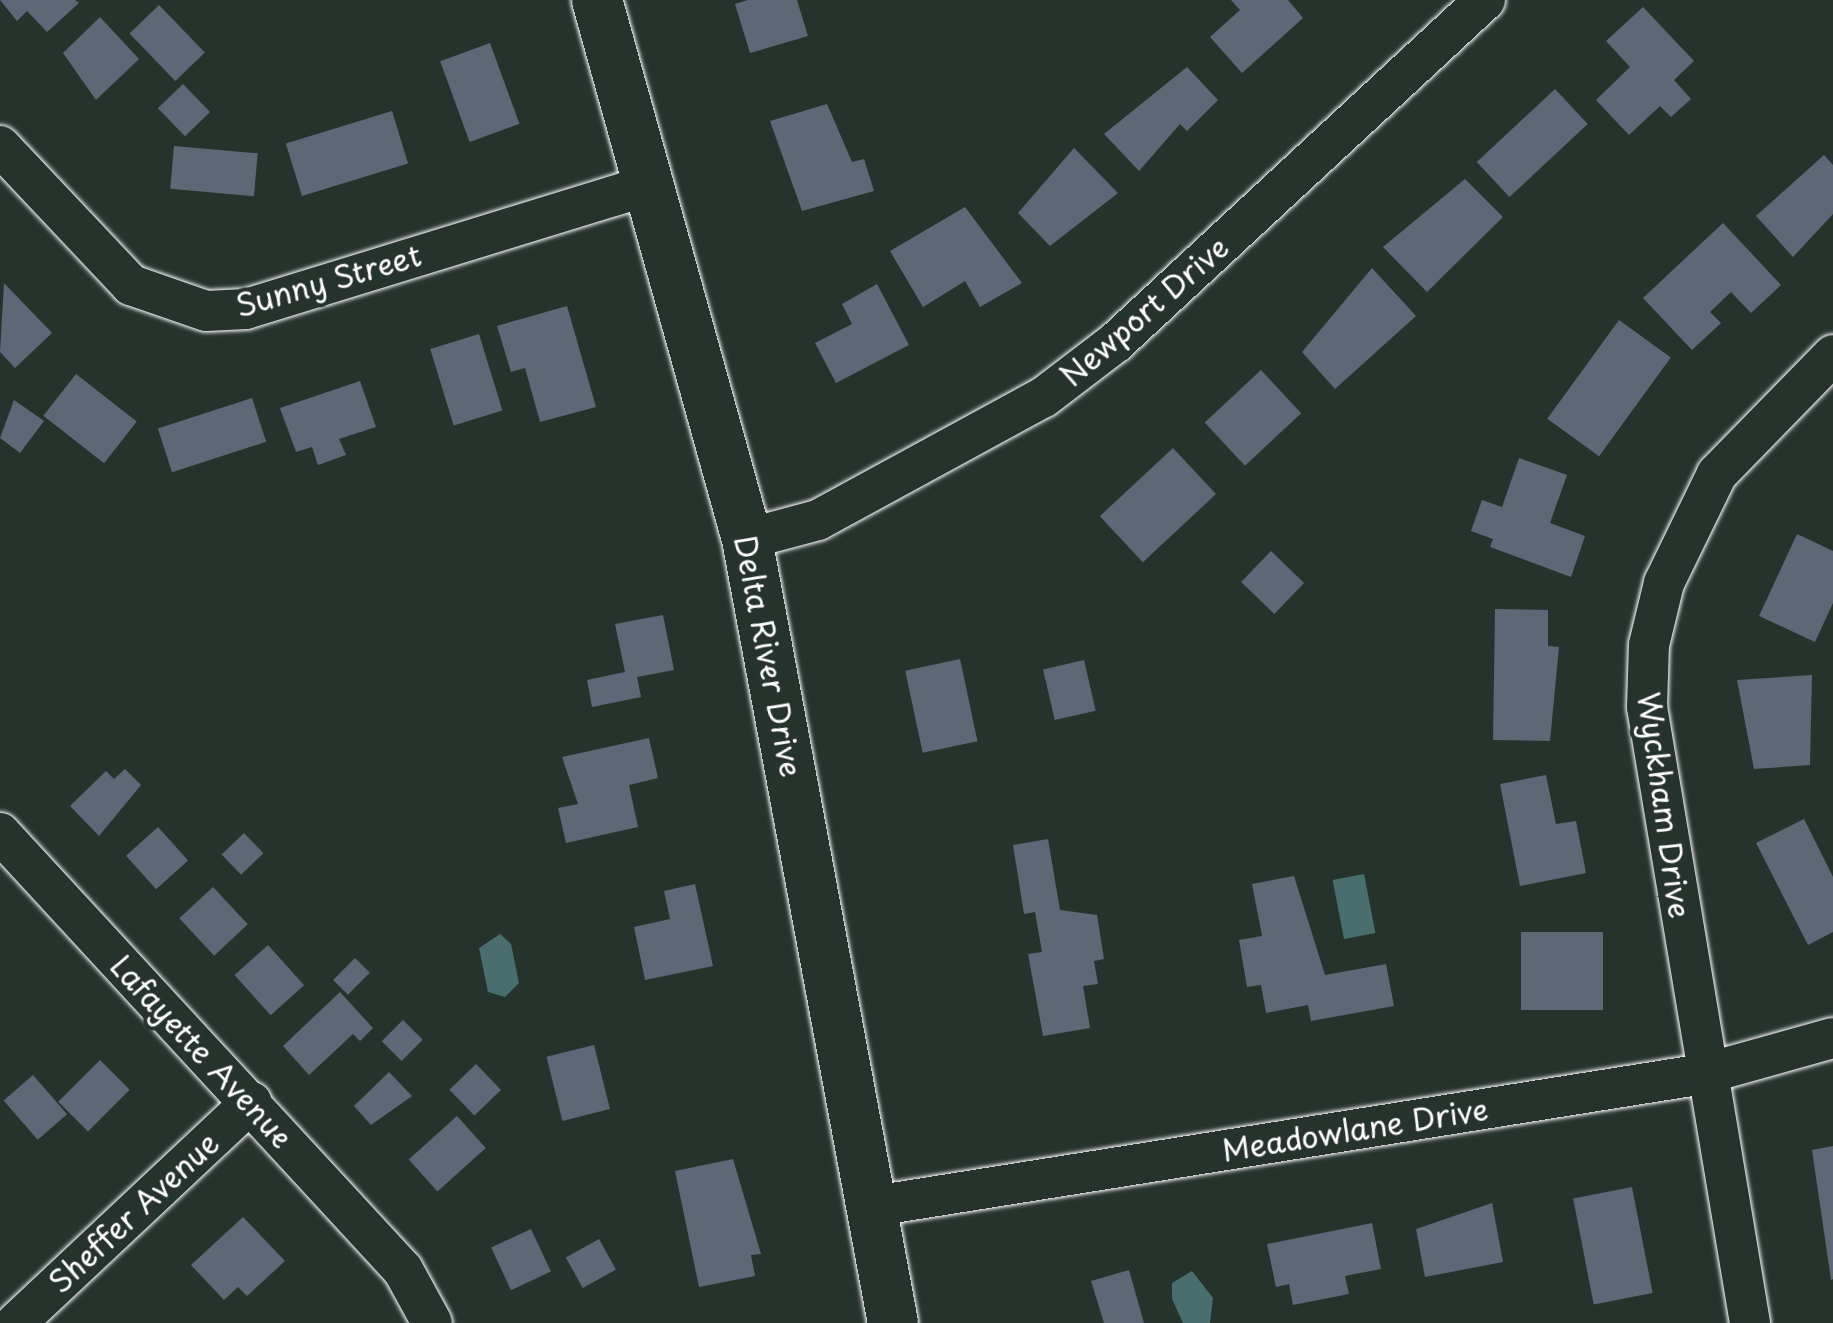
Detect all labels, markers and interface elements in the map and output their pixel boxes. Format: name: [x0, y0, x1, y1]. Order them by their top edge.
street label: Newport Drive: [1052, 228, 1236, 394]
street label: Sunny Street: [231, 236, 425, 324]
street label: Delta River Drive: [728, 530, 810, 782]
street label: Wyckham Drive: [1631, 689, 1699, 921]
street label: Lafayette Avenue: [105, 949, 299, 1153]
street label: Meadowlane Drive: [1219, 1090, 1491, 1168]
street label: Sheffer Avenue: [41, 1124, 225, 1300]

